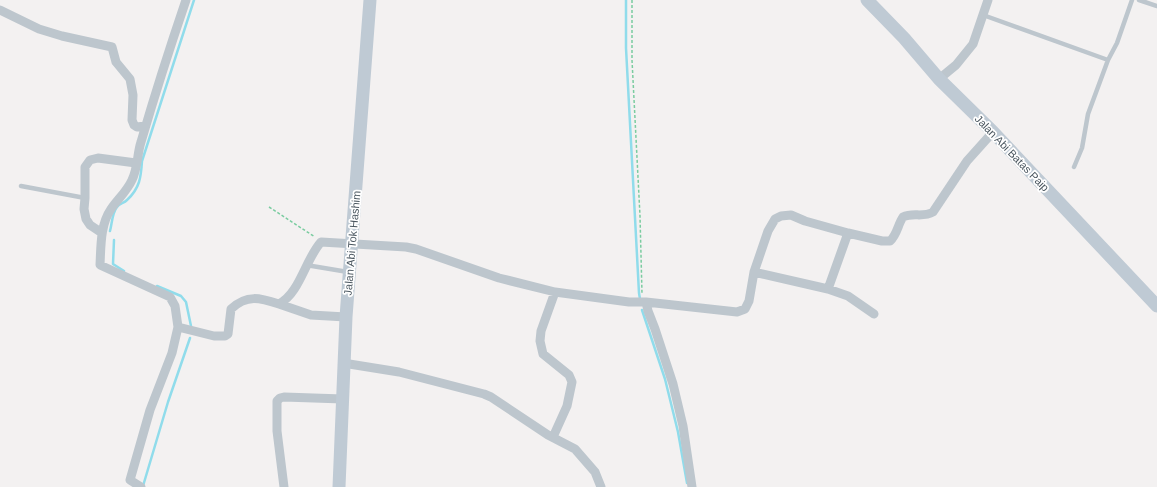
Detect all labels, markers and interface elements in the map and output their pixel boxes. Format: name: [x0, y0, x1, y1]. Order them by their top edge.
street label: Jalan Abi Batas Paip: [973, 113, 1051, 193]
street label: Jalan Abi Tok Hashim: [341, 190, 363, 296]

